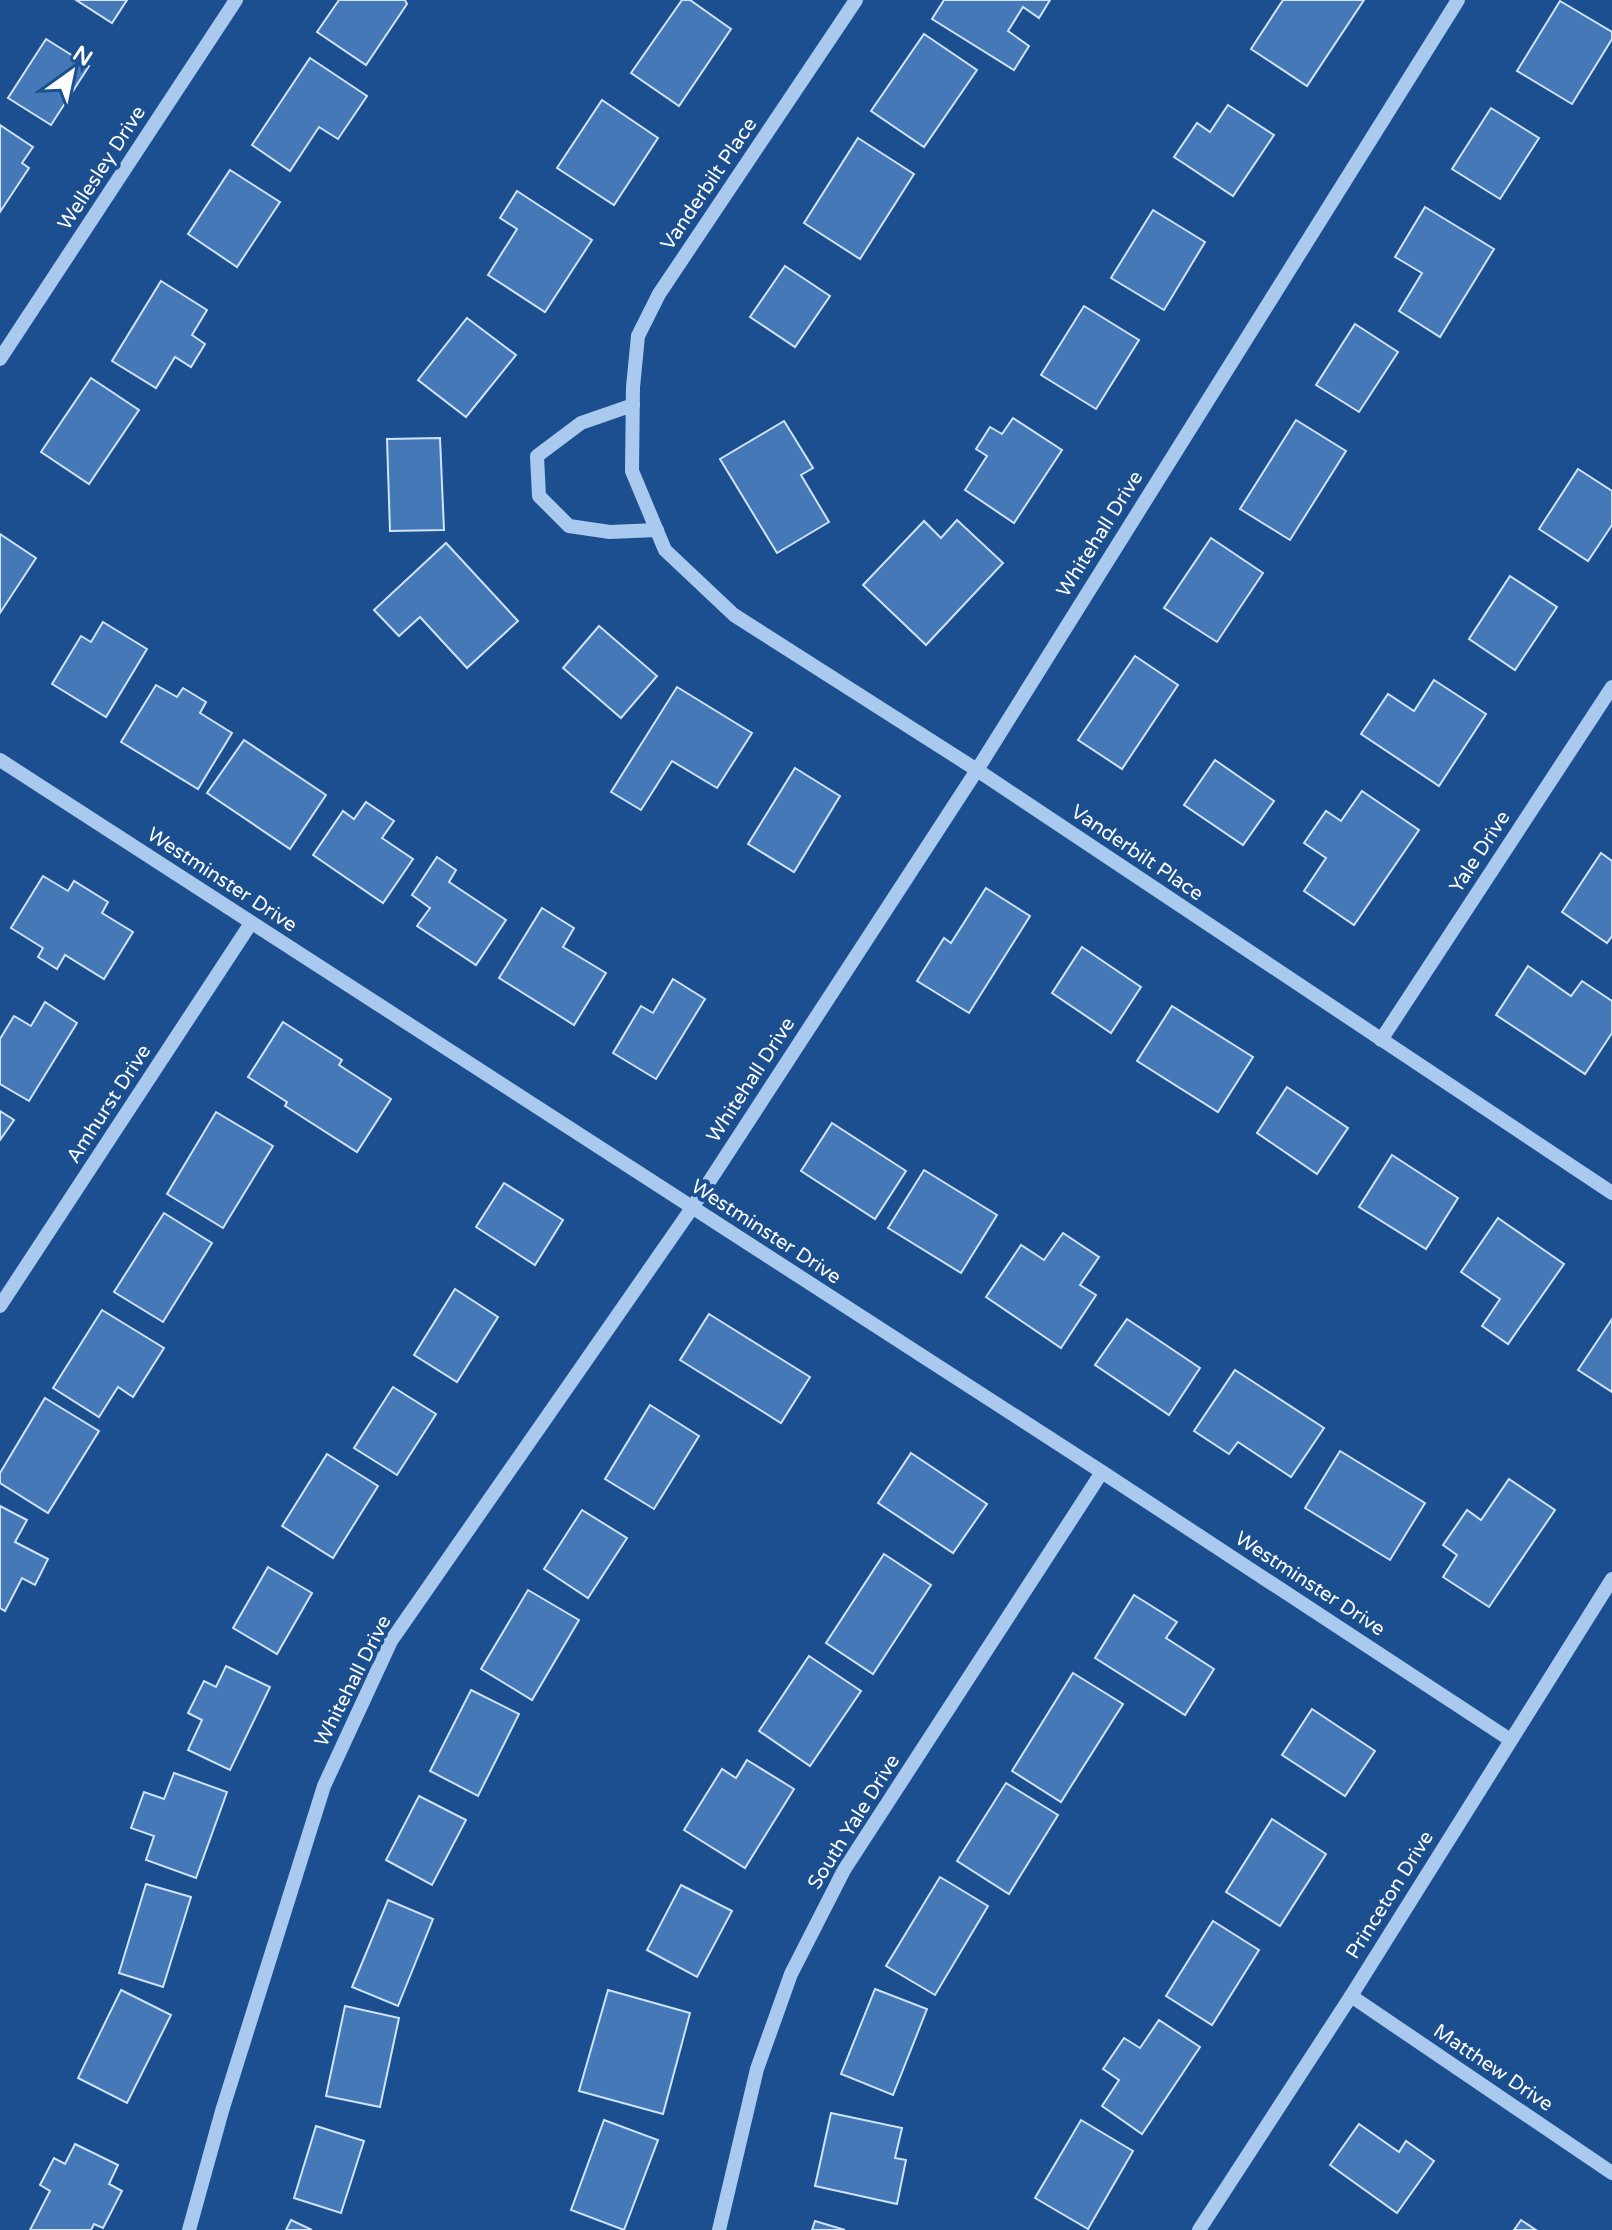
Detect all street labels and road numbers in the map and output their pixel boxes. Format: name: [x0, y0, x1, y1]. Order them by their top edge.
street label: Wellesley Drive: [53, 102, 151, 234]
street label: Vanderbilt Place: [656, 113, 762, 255]
street label: Whitehall Drive: [1052, 467, 1148, 601]
street label: Vanderbilt Place: [1066, 800, 1208, 906]
street label: Yale Drive: [1445, 806, 1515, 898]
street label: Westminster Drive: [143, 823, 301, 937]
street label: Whitehall Drive: [702, 1013, 800, 1147]
street label: Amhurst Drive: [62, 1040, 156, 1168]
street label: Westminster Drive: [687, 1175, 845, 1289]
street label: Westminster Drive: [1231, 1527, 1389, 1641]
street label: Whitehall Drive: [310, 1611, 396, 1751]
street label: South Yale Drive: [803, 1750, 905, 1894]
street label: Princeton Drive: [1341, 1827, 1439, 1963]
street label: Matthew Drive: [1429, 2019, 1557, 2117]

